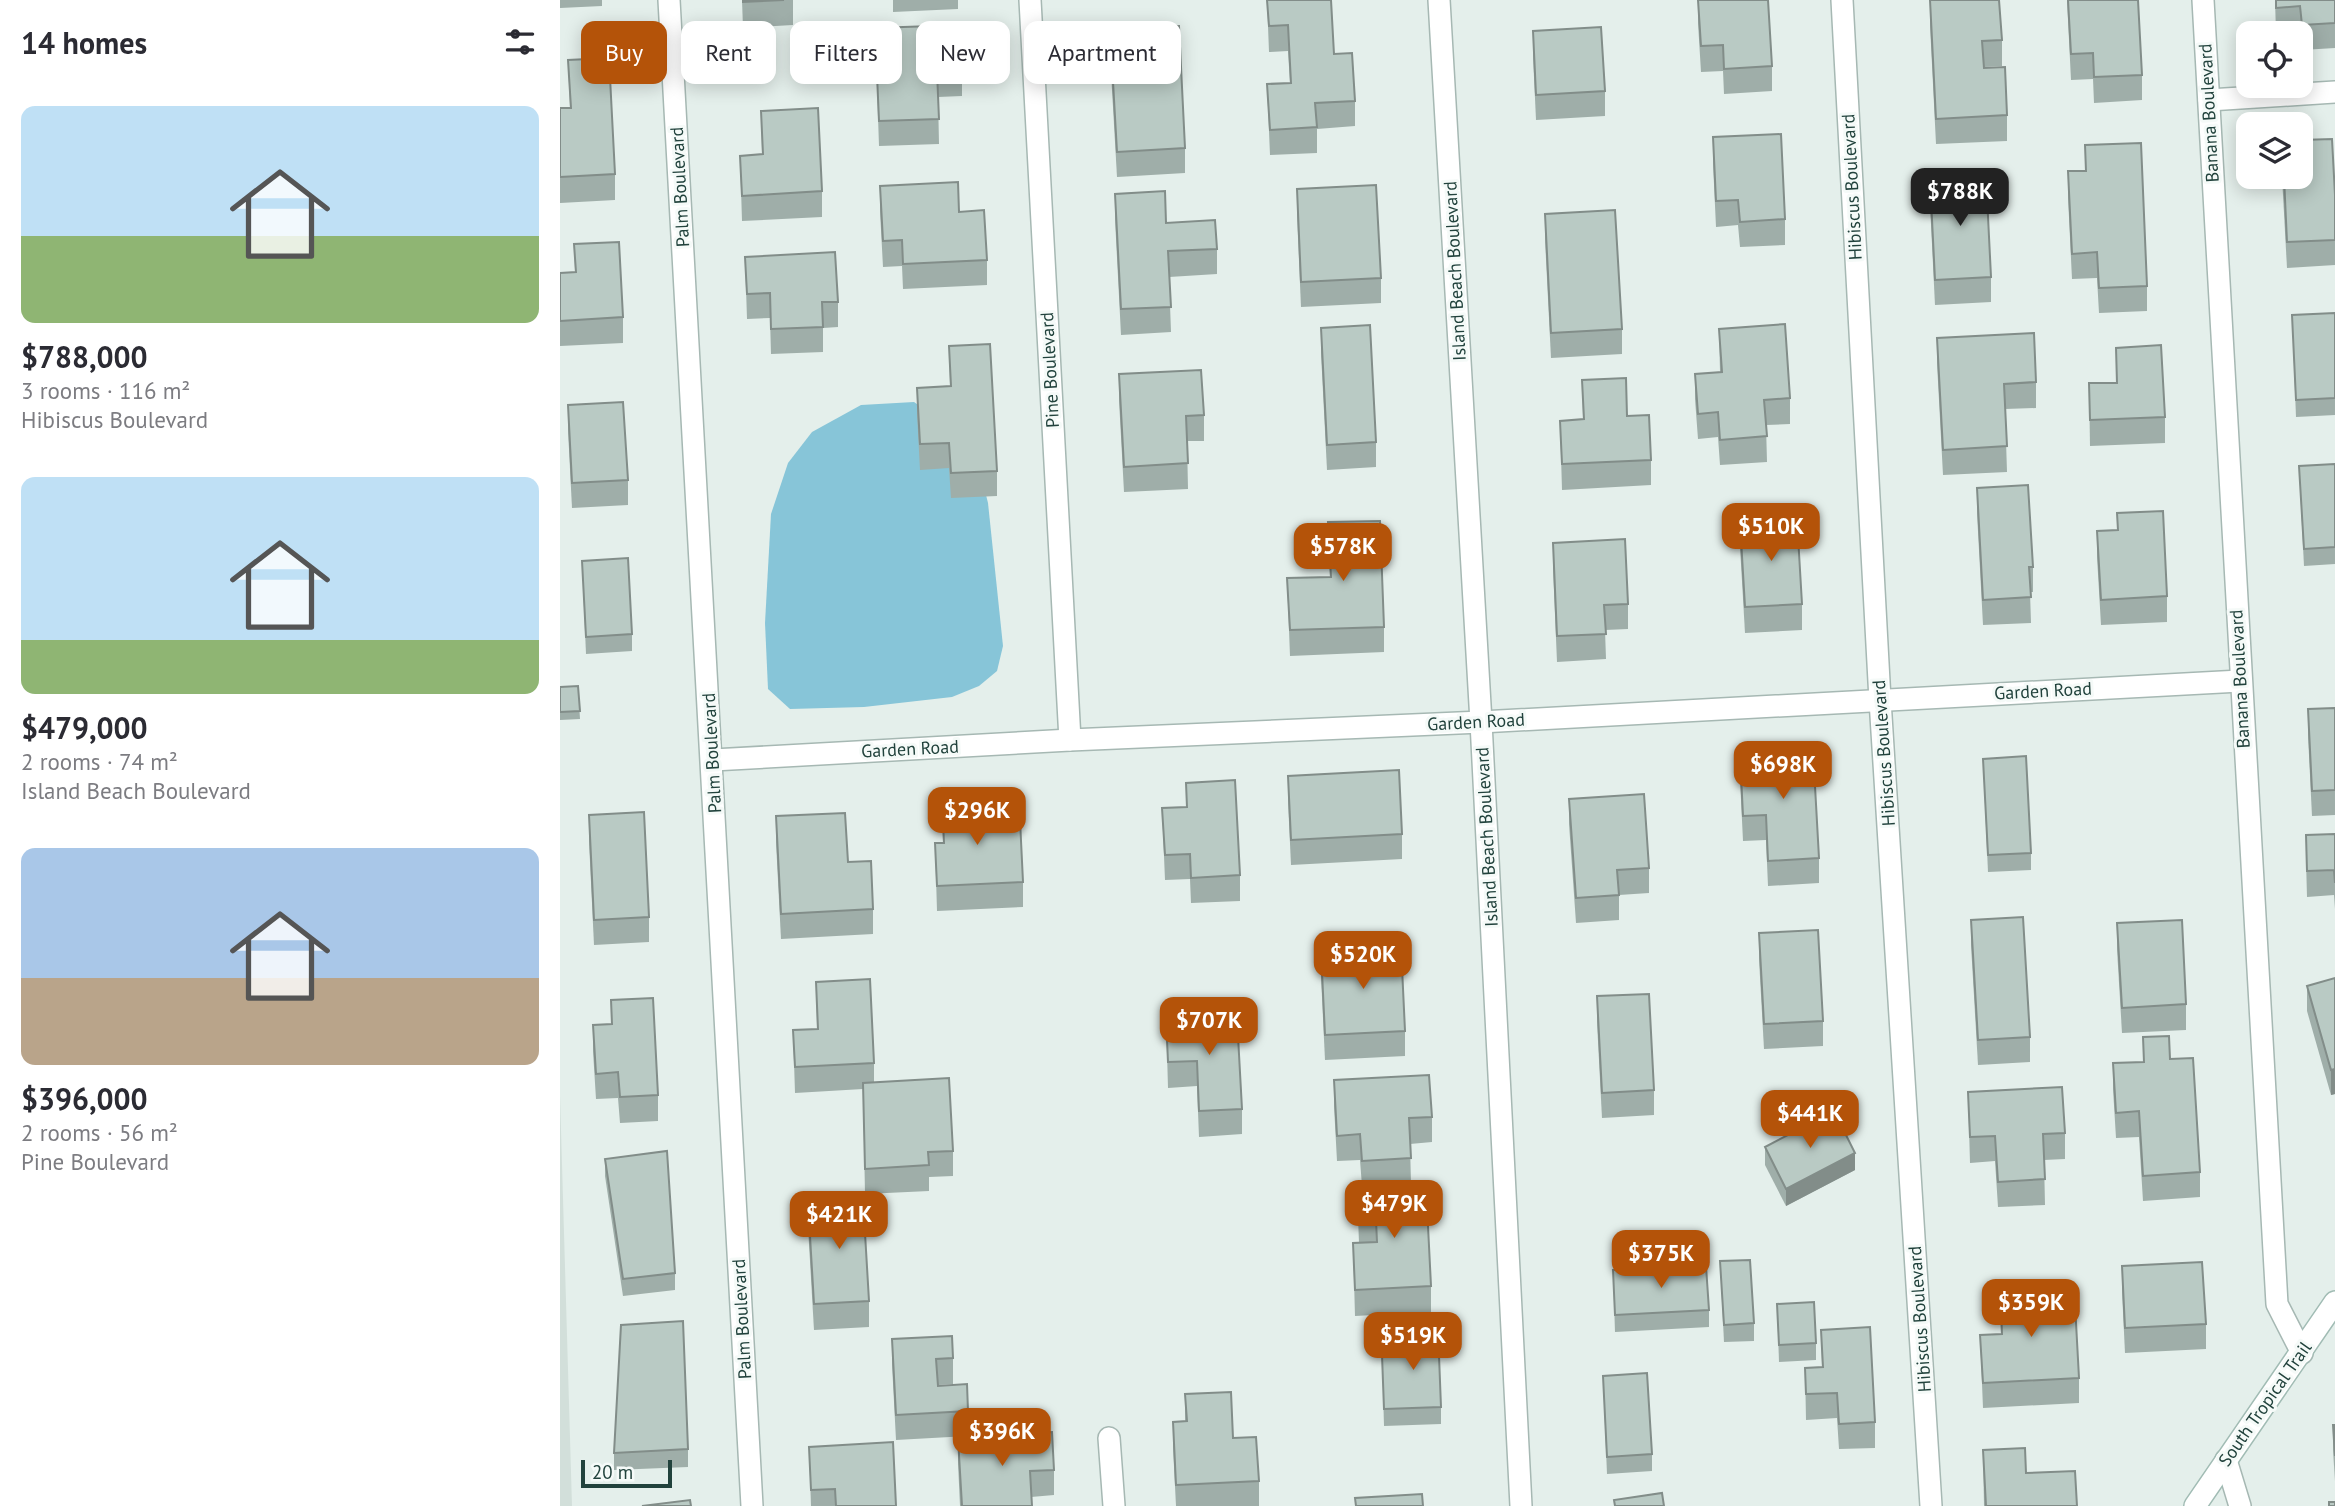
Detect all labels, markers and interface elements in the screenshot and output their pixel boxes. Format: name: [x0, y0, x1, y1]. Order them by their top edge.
chip: Buy: [581, 21, 667, 84]
chip: Rent: [681, 21, 776, 84]
chip: Filters: [790, 21, 902, 84]
chip: New: [916, 21, 1010, 84]
chip: Apartment: [1024, 21, 1181, 84]
map controls: [2236, 21, 2313, 189]
button: locate: [2236, 21, 2313, 98]
text: 14 homes: [21, 23, 147, 62]
icon: filters: [501, 23, 539, 61]
street label: Banana Boulevard: [2193, 43, 2224, 183]
button: layers: [2236, 112, 2313, 189]
street label: Hibiscus Boulevard: [1836, 113, 1867, 261]
street label: Palm Boulevard: [665, 126, 694, 248]
icon: home: [217, 151, 343, 277]
pin: $788K: [1911, 168, 2009, 228]
text: $788K: [1927, 176, 1993, 205]
street label: Island Beach Boulevard: [1438, 181, 1471, 361]
street label: Pine Boulevard: [1035, 312, 1064, 429]
text: $788,000: [21, 337, 148, 376]
text: 3 rooms · 116 m²: [21, 376, 190, 405]
text: Hibiscus Boulevard: [21, 405, 208, 434]
pin: $510K: [1722, 504, 1820, 563]
text: $510K: [1738, 511, 1804, 540]
icon: home: [217, 522, 343, 648]
pin: $578K: [1294, 524, 1392, 583]
text: $578K: [1310, 531, 1376, 560]
street label: Banana Boulevard: [2224, 609, 2255, 749]
street label: Garden Road: [1994, 676, 2092, 705]
street label: Hibiscus Boulevard: [1867, 679, 1900, 827]
street label: Palm Boulevard: [697, 692, 726, 814]
street label: Garden Road: [1427, 707, 1525, 736]
text: $479,000: [21, 708, 148, 747]
street label: Garden Road: [861, 734, 959, 763]
pin: $698K: [1734, 742, 1832, 801]
text: 2 rooms · 74 m²: [21, 747, 178, 776]
street label: Island Beach Boulevard: [1470, 747, 1503, 927]
text: $698K: [1750, 749, 1816, 778]
text: Island Beach Boulevard: [21, 776, 251, 805]
pin: $296K: [928, 788, 1026, 847]
text: $296K: [944, 795, 1010, 824]
icon: home: [217, 893, 343, 1019]
pin: $520K: [1314, 932, 1412, 991]
text: $520K: [1330, 939, 1396, 968]
pin: $707K: [1160, 998, 1258, 1057]
text: $707K: [1176, 1005, 1242, 1034]
text: $396,000: [21, 1079, 148, 1118]
pin: $441K: [1761, 1090, 1859, 1150]
text: $441K: [1777, 1098, 1843, 1127]
text: 2 rooms · 56 m²: [21, 1118, 178, 1147]
text: Pine Boulevard: [21, 1147, 169, 1176]
pin: $479K: [1345, 1180, 1443, 1240]
text: $479K: [1361, 1188, 1427, 1217]
pin: $421K: [790, 1192, 888, 1251]
text: $421K: [806, 1199, 872, 1228]
pin: $375K: [1612, 1230, 1710, 1290]
text: $375K: [1628, 1238, 1694, 1267]
street label: Hibiscus Boulevard: [1903, 1245, 1936, 1393]
street label: Palm Boulevard: [727, 1258, 756, 1380]
pin: $359K: [1982, 1280, 2080, 1339]
text: $359K: [1998, 1287, 2064, 1316]
pin: $519K: [1364, 1312, 1462, 1372]
text: $519K: [1380, 1320, 1446, 1349]
street label: South Tropical Trail: [2213, 1336, 2317, 1471]
pin: $396K: [953, 1408, 1051, 1468]
text: $396K: [969, 1416, 1035, 1445]
scale bar: [581, 1457, 672, 1489]
text: 20 m: [592, 1460, 633, 1484]

